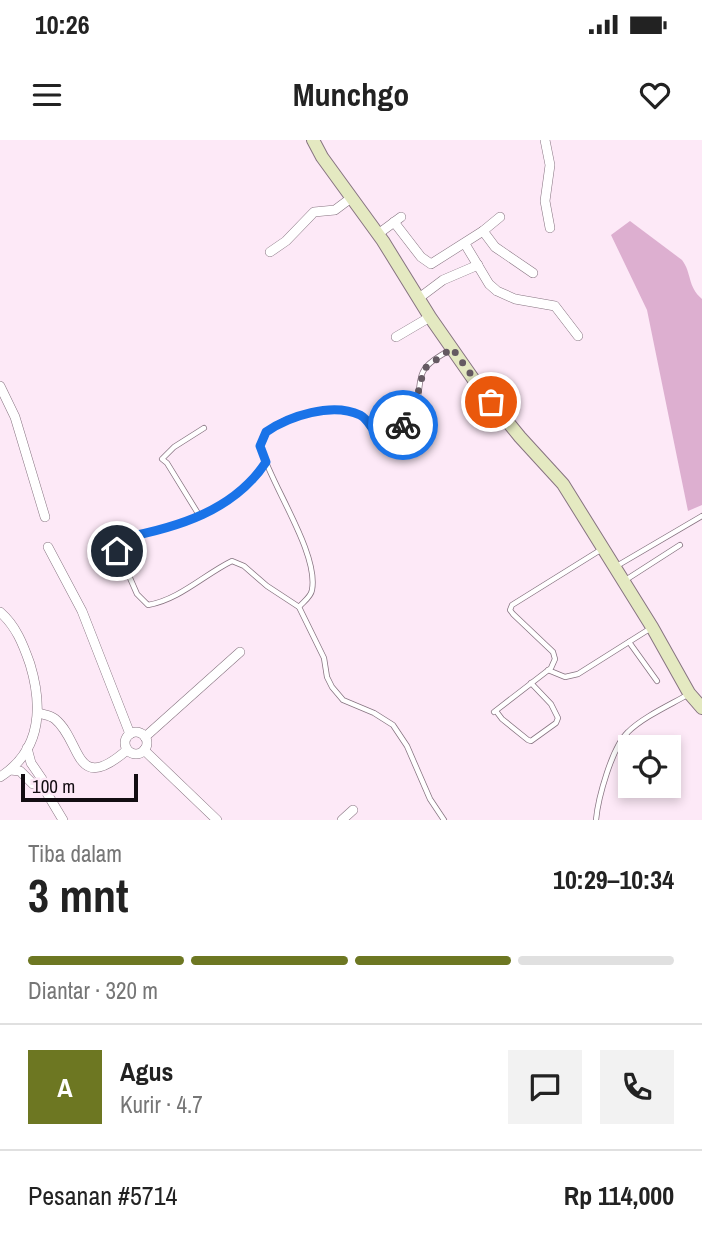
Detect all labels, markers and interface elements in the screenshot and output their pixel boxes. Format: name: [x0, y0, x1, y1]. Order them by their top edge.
text: 10:26: [35, 7, 90, 42]
text: Munchgo: [293, 73, 409, 116]
icon: menu: [28, 76, 66, 114]
icon: heart: [636, 76, 674, 114]
pin: [461, 372, 521, 432]
icon: bag: [472, 383, 510, 421]
courier: [368, 390, 438, 460]
icon: bike: [384, 406, 422, 444]
pin: [87, 521, 147, 581]
icon: home: [98, 532, 136, 570]
map controls: [618, 735, 681, 798]
button: locate: [618, 735, 681, 798]
scale bar: [21, 771, 138, 803]
text: 100 m: [32, 773, 75, 799]
text: Tiba dalam: [28, 838, 122, 869]
text: 10:29–10:34: [553, 862, 674, 897]
text: 3 mnt: [28, 864, 129, 926]
text: Diantar · 320 m: [28, 975, 158, 1006]
button: chat: [508, 1050, 582, 1124]
button: phone: [600, 1050, 674, 1124]
text: Agus: [120, 1054, 173, 1089]
text: A: [57, 1070, 73, 1105]
text: Kurir · 4.7: [120, 1089, 203, 1120]
text: Pesanan #5714: [28, 1178, 177, 1213]
text: Rp 114,000: [564, 1178, 674, 1213]

